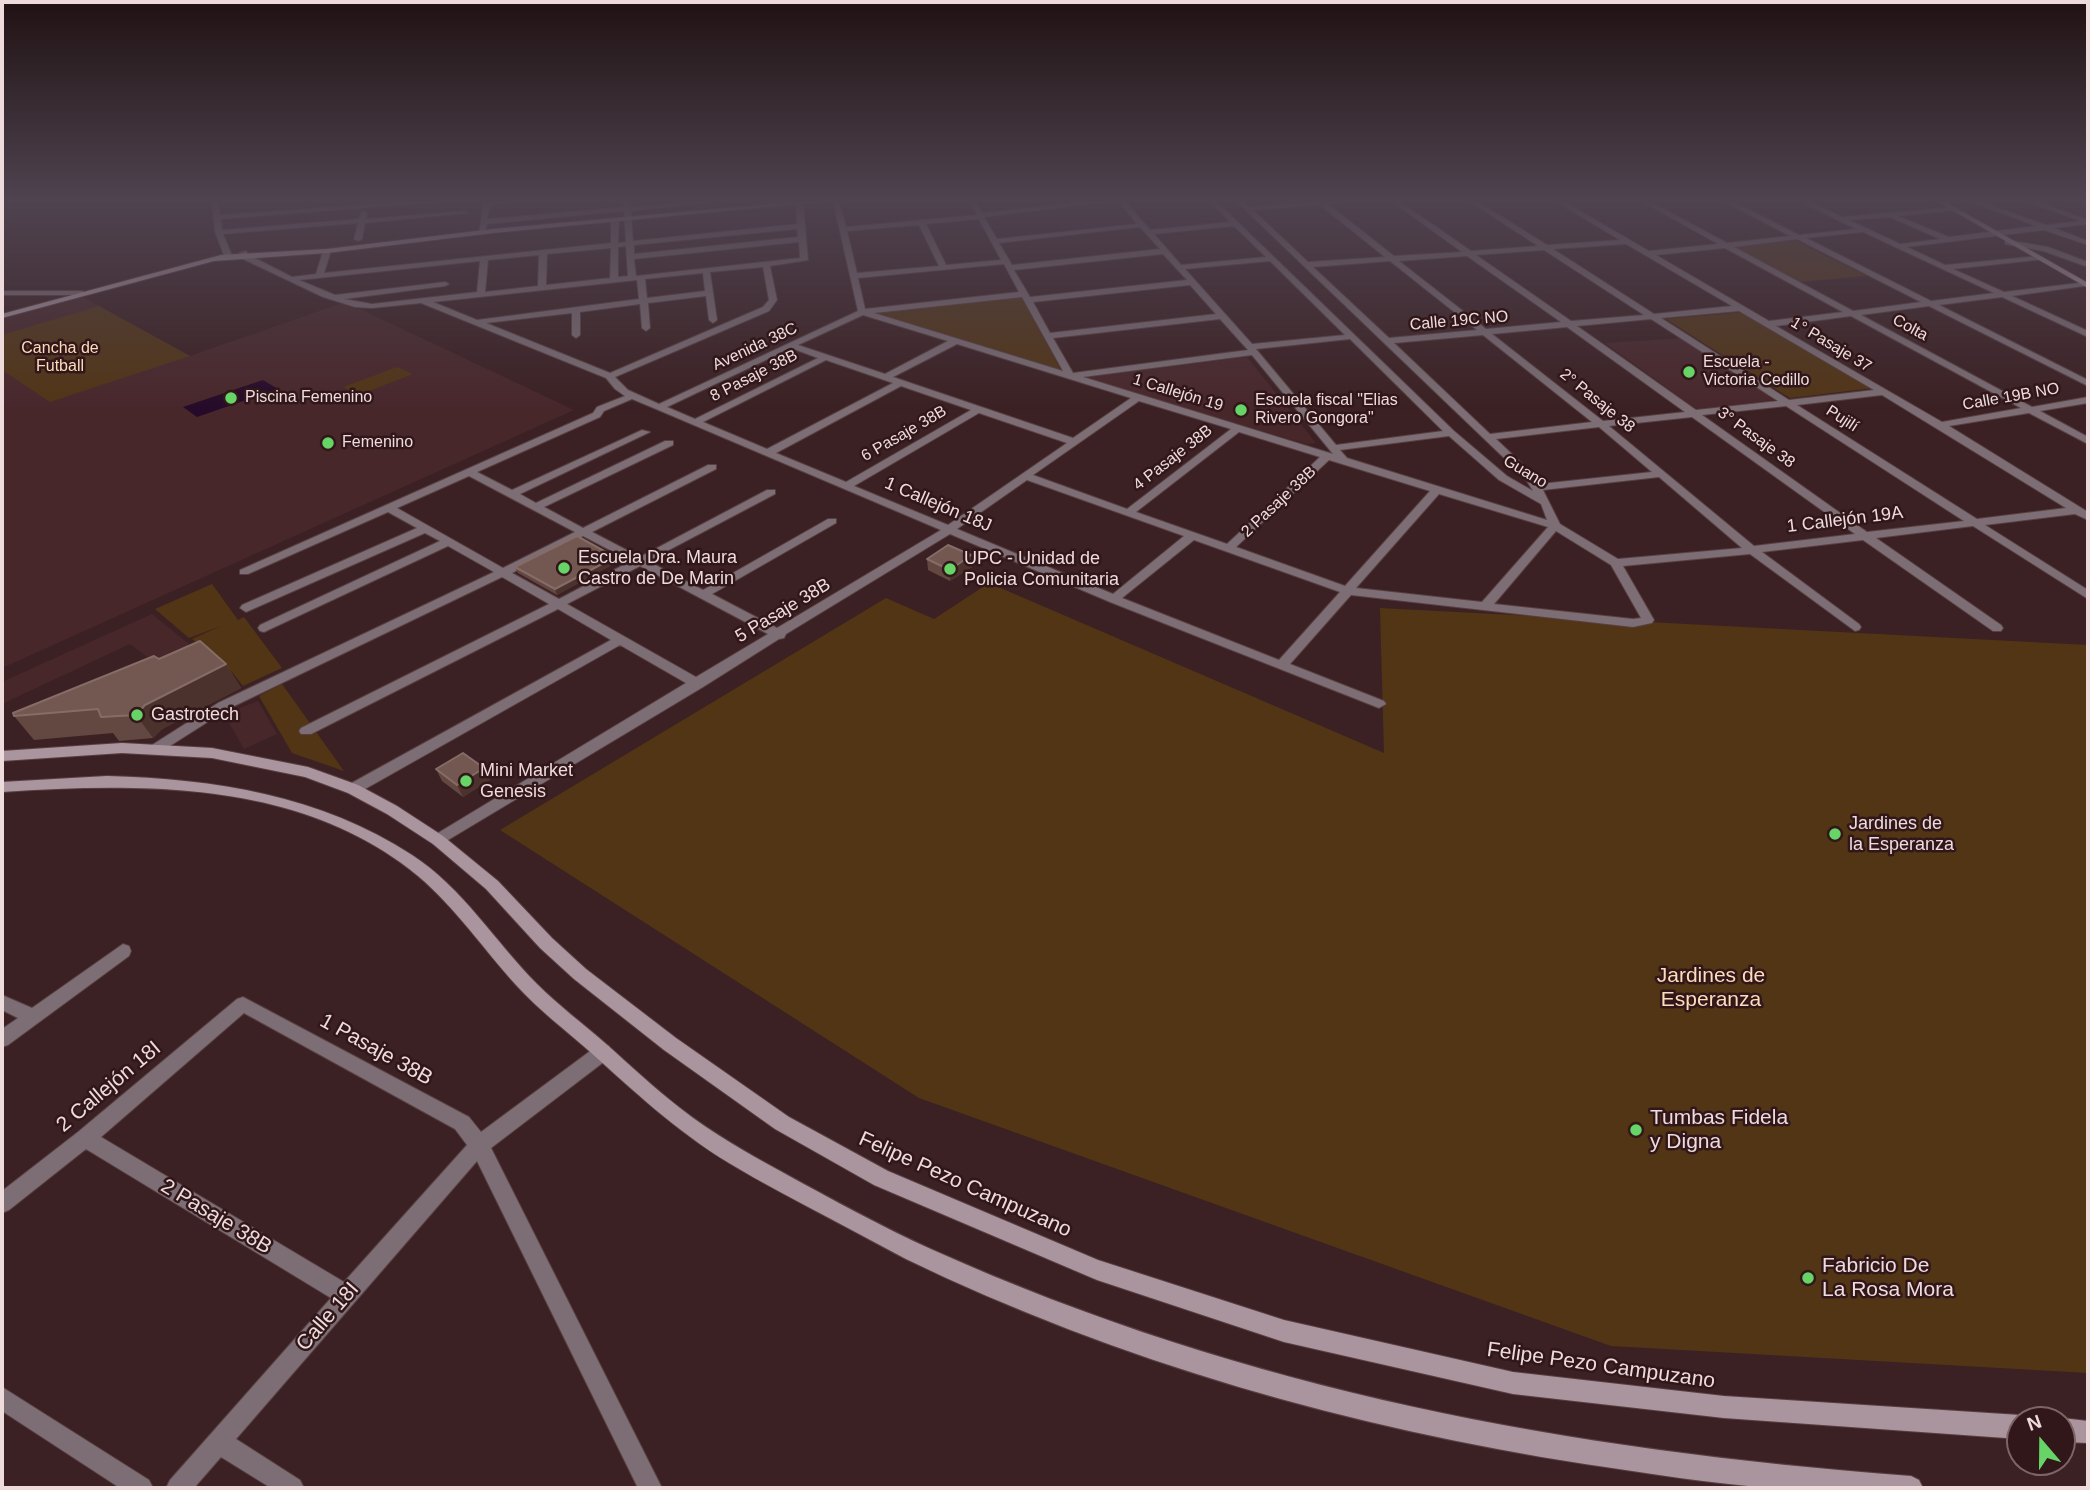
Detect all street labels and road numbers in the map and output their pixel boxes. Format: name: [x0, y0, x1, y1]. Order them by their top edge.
street label: Calle 19C NO: [1409, 307, 1509, 335]
street label: Colta: [1889, 311, 1931, 345]
street label: 1° Pasaje 37: [1787, 313, 1875, 377]
street label: Avenida 38C: [710, 319, 800, 375]
street label: 8 Pasaje 38B: [707, 346, 801, 406]
street label: 2° Pasaje 38: [1556, 365, 1638, 437]
street label: 1 Callejón 19: [1131, 370, 1225, 416]
street label: Calle 19B NO: [1961, 379, 2061, 415]
street label: 6 Pasaje 38B: [858, 402, 950, 466]
street label: Pujilí: [1822, 402, 1862, 436]
street label: 3° Pasaje 38: [1714, 404, 1798, 472]
street label: 4 Pasaje 38B: [1130, 421, 1216, 495]
street label: Guano: [1499, 451, 1551, 493]
street label: 2 Pasaje 38B: [1238, 463, 1320, 541]
street label: 1 Callejón 18J: [881, 473, 995, 537]
street label: 1 Callejón 19A: [1786, 502, 1904, 538]
street label: 5 Pasaje 38B: [732, 574, 834, 648]
street label: 1 Pasaje 38B: [315, 1009, 437, 1091]
street label: 2 Callejón 18I: [52, 1036, 166, 1138]
street label: Felipe Pezo Campuzano: [855, 1127, 1075, 1243]
street label: 2 Pasaje 38B: [156, 1174, 276, 1260]
street label: Calle 18I: [291, 1277, 365, 1357]
street label: Felipe Pezo Campuzano: [1485, 1338, 1717, 1394]

